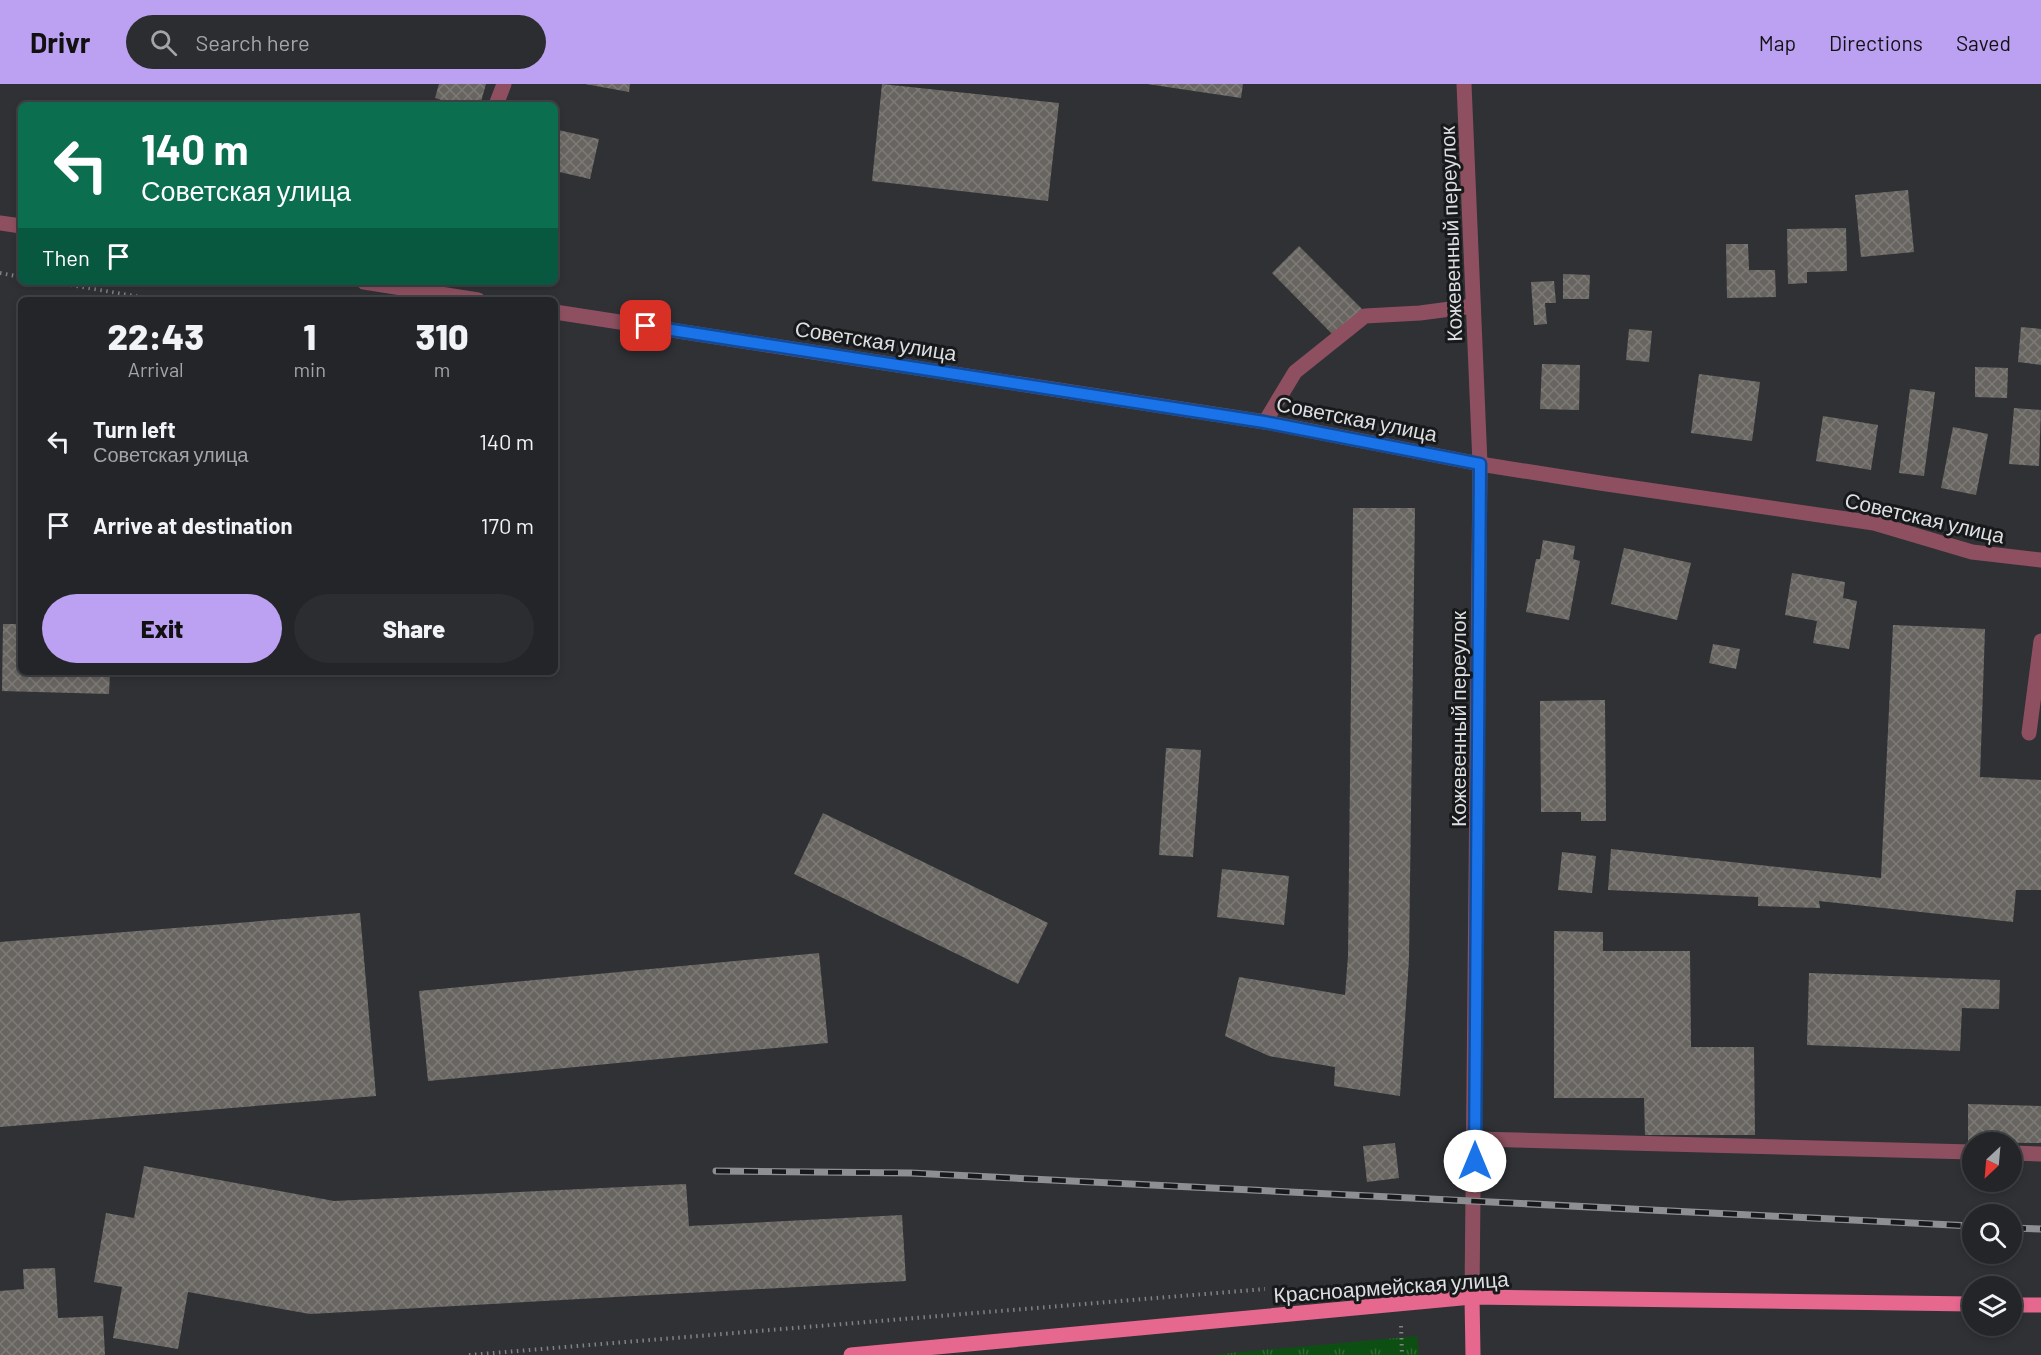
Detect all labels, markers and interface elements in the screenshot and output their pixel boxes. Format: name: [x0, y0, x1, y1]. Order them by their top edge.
search box: [126, 15, 546, 69]
text: Drivr: [30, 25, 90, 59]
icon: search: [147, 26, 180, 59]
text: Search here: [195, 29, 310, 55]
text: Map: [1759, 30, 1796, 55]
text: Directions: [1829, 30, 1923, 55]
text: Saved: [1956, 30, 2011, 55]
text: 140 m: [141, 123, 249, 173]
street label: Кожевенный переулок: [1434, 125, 1466, 342]
icon: left: [42, 126, 120, 204]
text: Советская улица: [141, 174, 351, 206]
icon: arrive: [102, 240, 135, 273]
text: Then: [42, 244, 90, 270]
pin: [620, 300, 671, 351]
icon: arrive: [629, 309, 662, 342]
text: 22:43: [108, 314, 204, 357]
text: 1: [303, 314, 316, 357]
text: 310: [415, 314, 468, 357]
street label: Советская улица: [793, 315, 959, 365]
text: Arrival: [128, 357, 184, 381]
text: min: [294, 357, 326, 381]
text: m: [434, 357, 450, 381]
street label: Советская улица: [1274, 390, 1440, 446]
text: Turn left: [93, 416, 176, 442]
icon: left: [42, 425, 75, 458]
text: 140 m: [479, 428, 534, 454]
text: Советская улица: [93, 442, 248, 466]
street label: Советская улица: [1843, 486, 2008, 548]
icon: arrive: [42, 509, 75, 542]
text: Arrive at destination: [93, 512, 292, 538]
text: 170 m: [481, 512, 534, 538]
button: Exit: [42, 594, 282, 663]
button: Share: [294, 594, 534, 663]
street label: Кожевенный переулок: [1445, 610, 1470, 827]
position arrow: [1443, 1129, 1507, 1193]
north arrow: [1962, 1132, 2022, 1192]
map controls: [1962, 1132, 2022, 1336]
button: search: [1962, 1204, 2022, 1264]
street label: Красноармейская улица: [1273, 1265, 1510, 1307]
button: layers: [1962, 1276, 2022, 1336]

